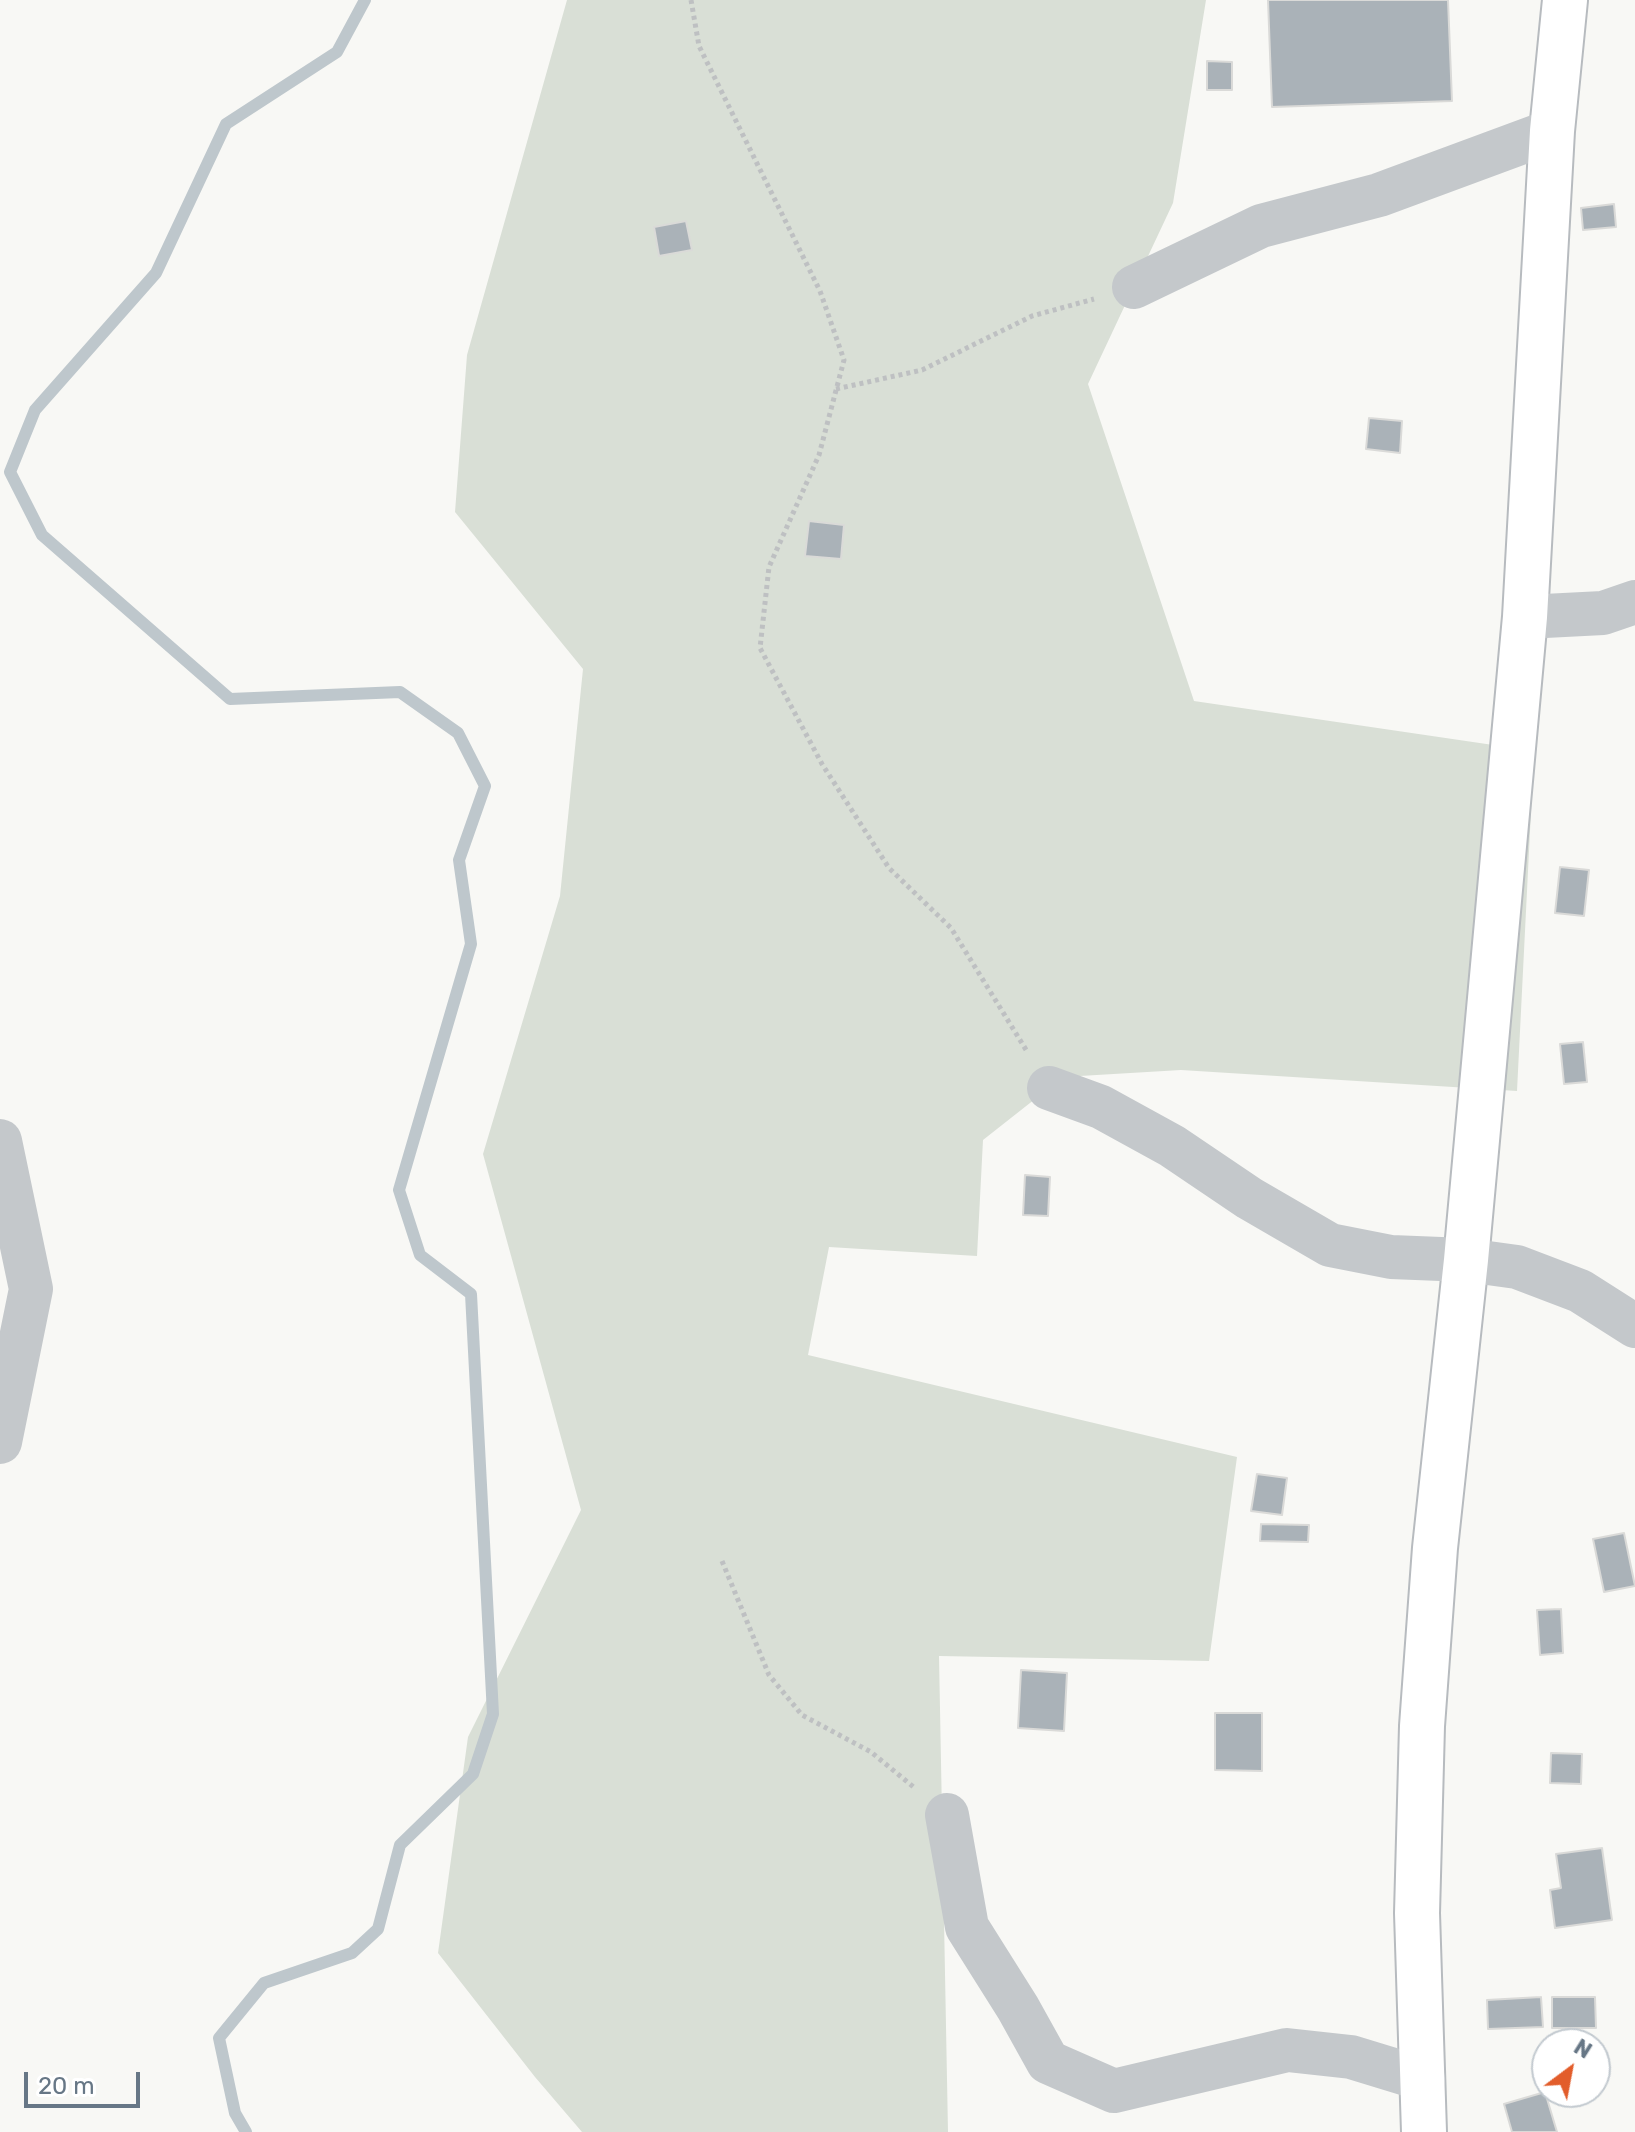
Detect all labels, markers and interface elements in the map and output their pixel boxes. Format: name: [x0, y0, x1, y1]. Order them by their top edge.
north arrow: [1531, 2028, 1611, 2108]
text: N: [1569, 2033, 1597, 2065]
scale bar: [28, 2056, 144, 2106]
text: 20 m: [38, 2072, 95, 2100]

